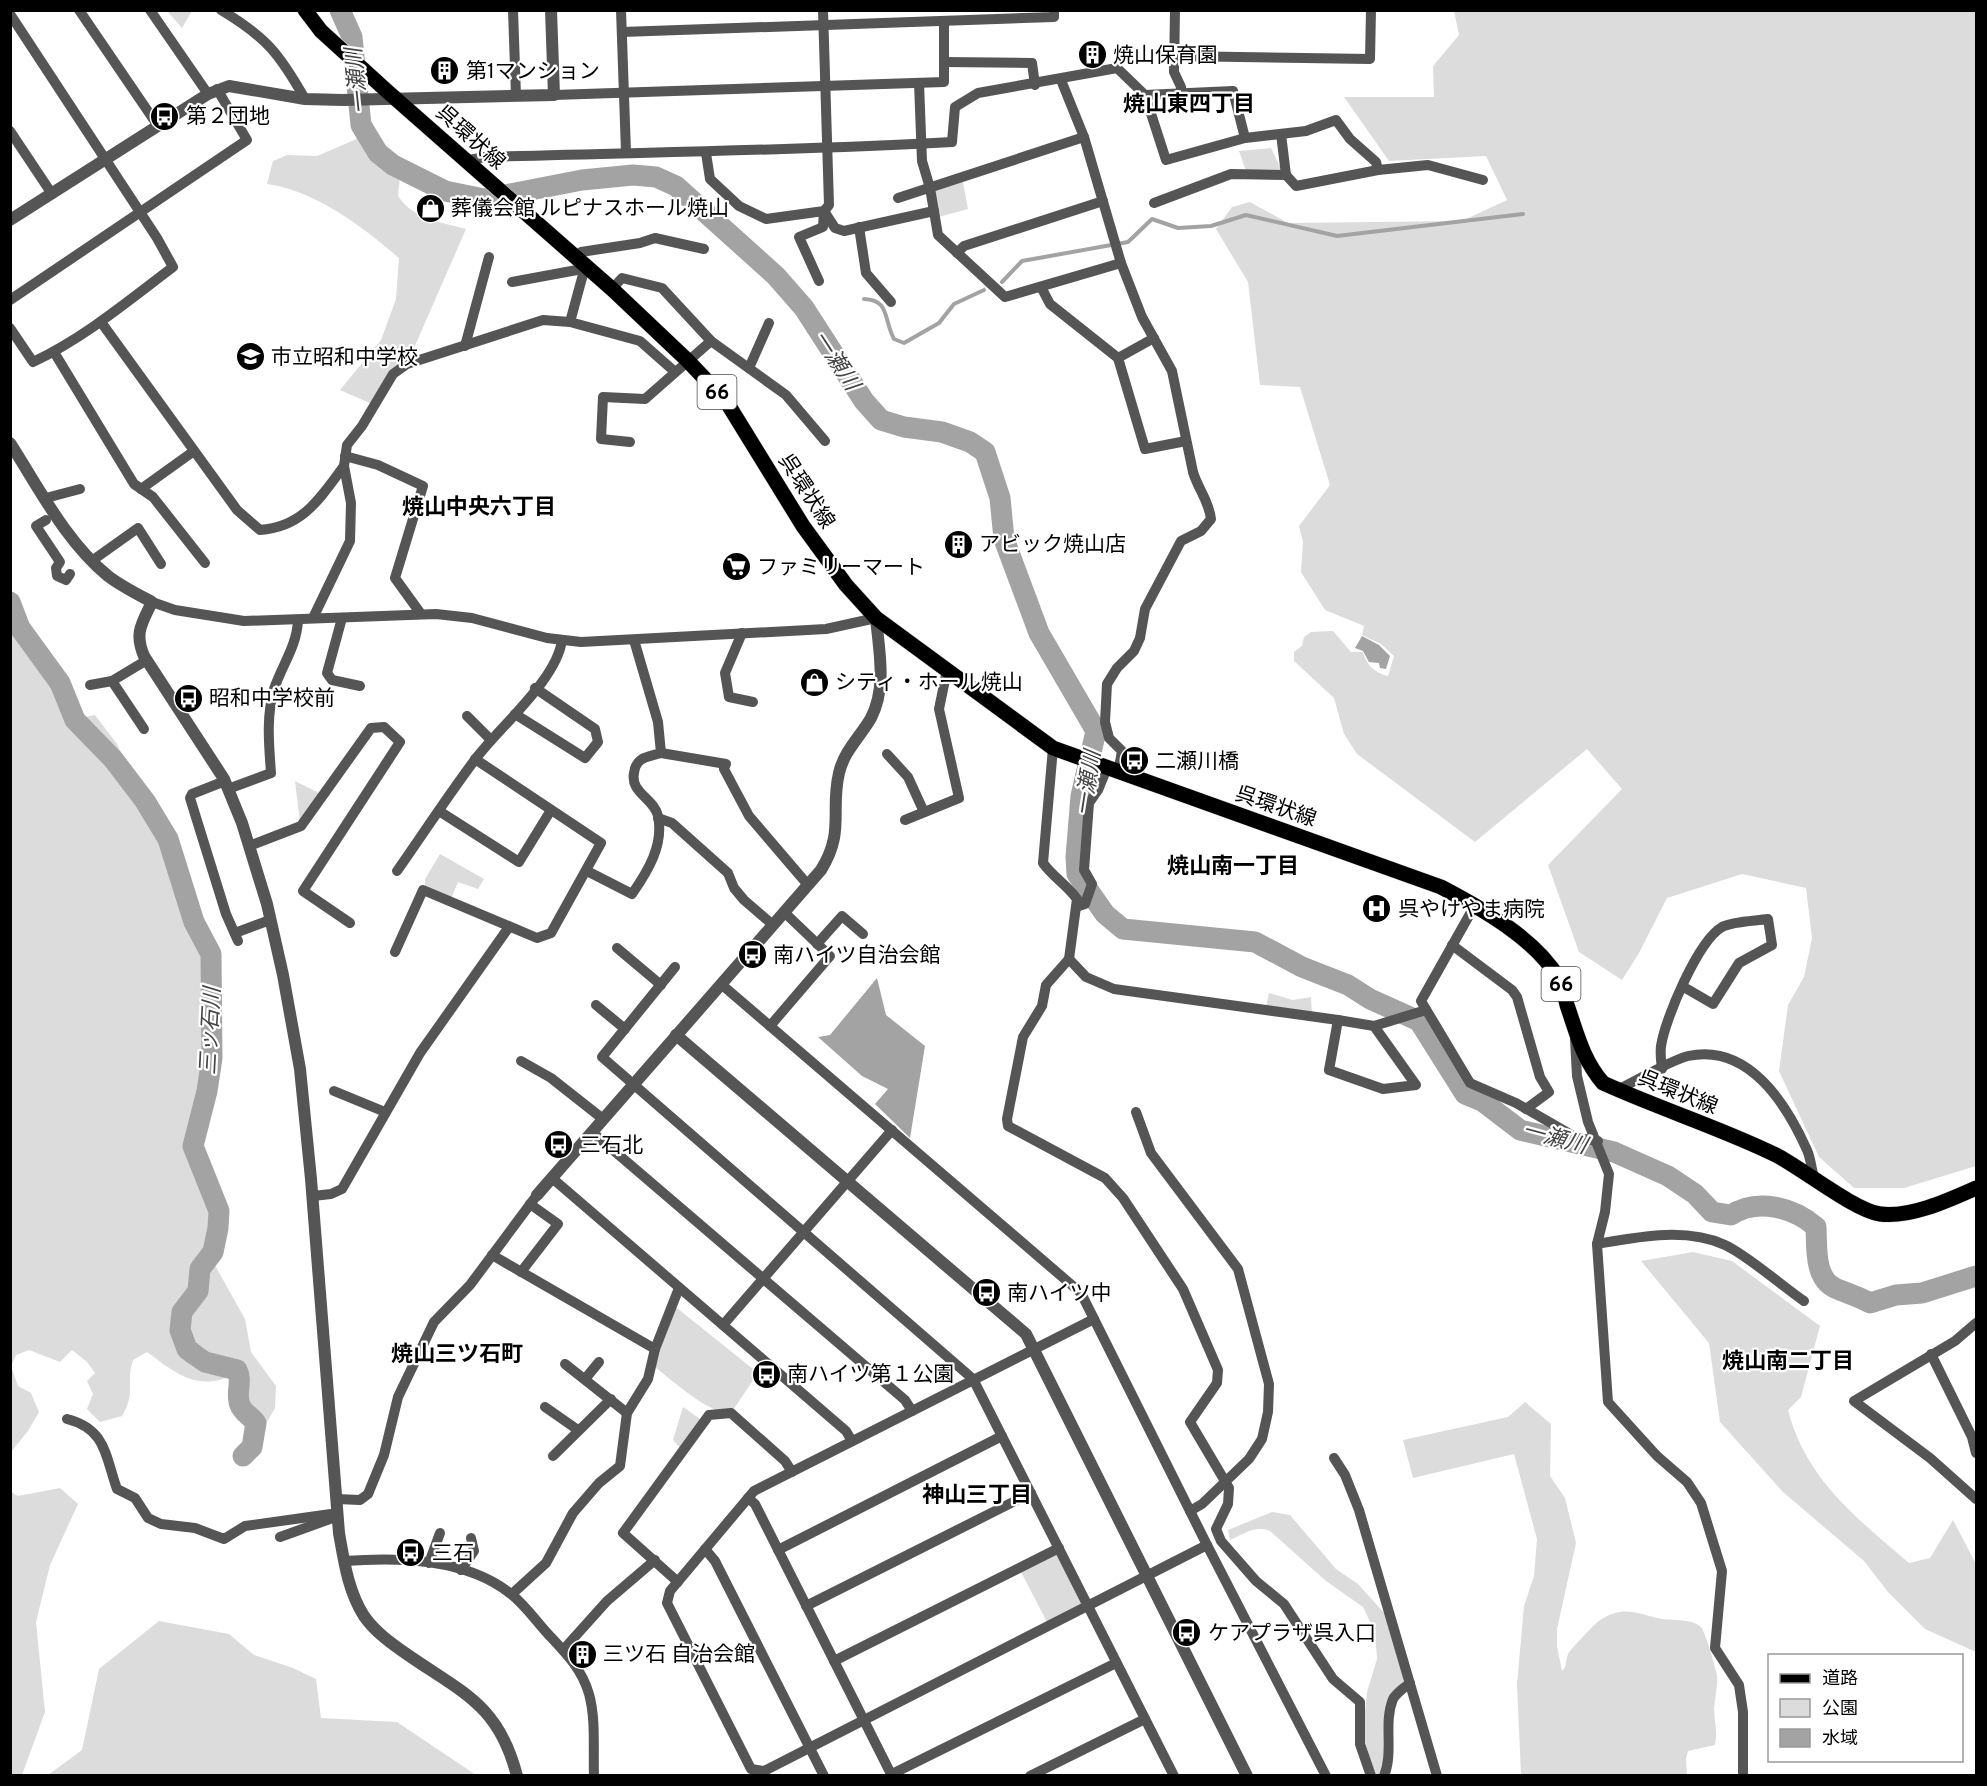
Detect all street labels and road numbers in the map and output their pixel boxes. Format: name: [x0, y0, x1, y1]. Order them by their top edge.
street label: 呉環状線: [430, 100, 510, 176]
road number: 66: [698, 375, 736, 409]
street label: 呉環状線: [772, 449, 840, 534]
street label: 呉環状線: [1231, 781, 1320, 834]
road number: 66: [1542, 967, 1580, 1001]
street label: 呉環状線: [1633, 1065, 1721, 1122]

